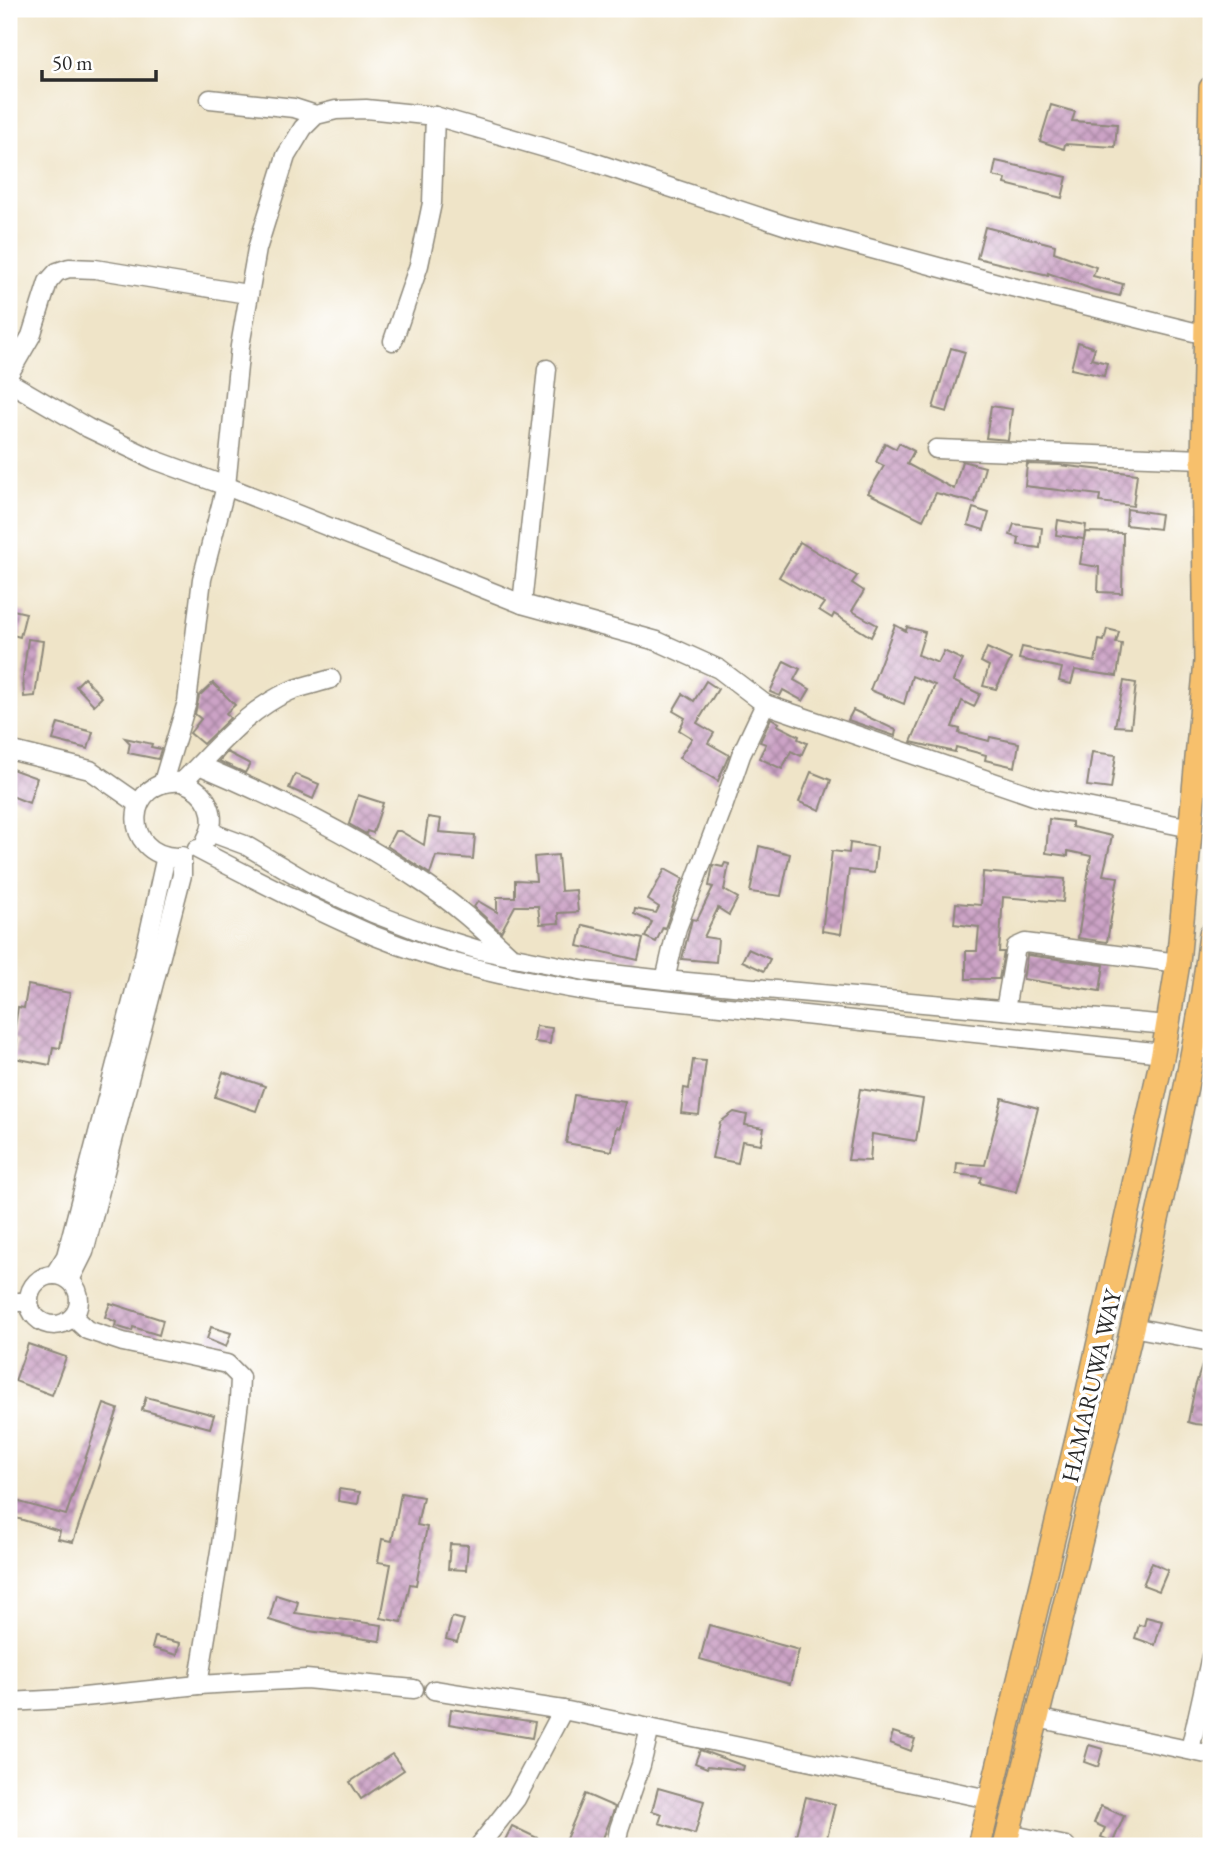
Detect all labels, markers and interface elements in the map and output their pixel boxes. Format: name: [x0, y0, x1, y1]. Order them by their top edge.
scale bar: [42, 38, 156, 82]
text: 50 m: [52, 49, 93, 76]
street label: HAMARUWA WAY: [1054, 1285, 1129, 1485]

